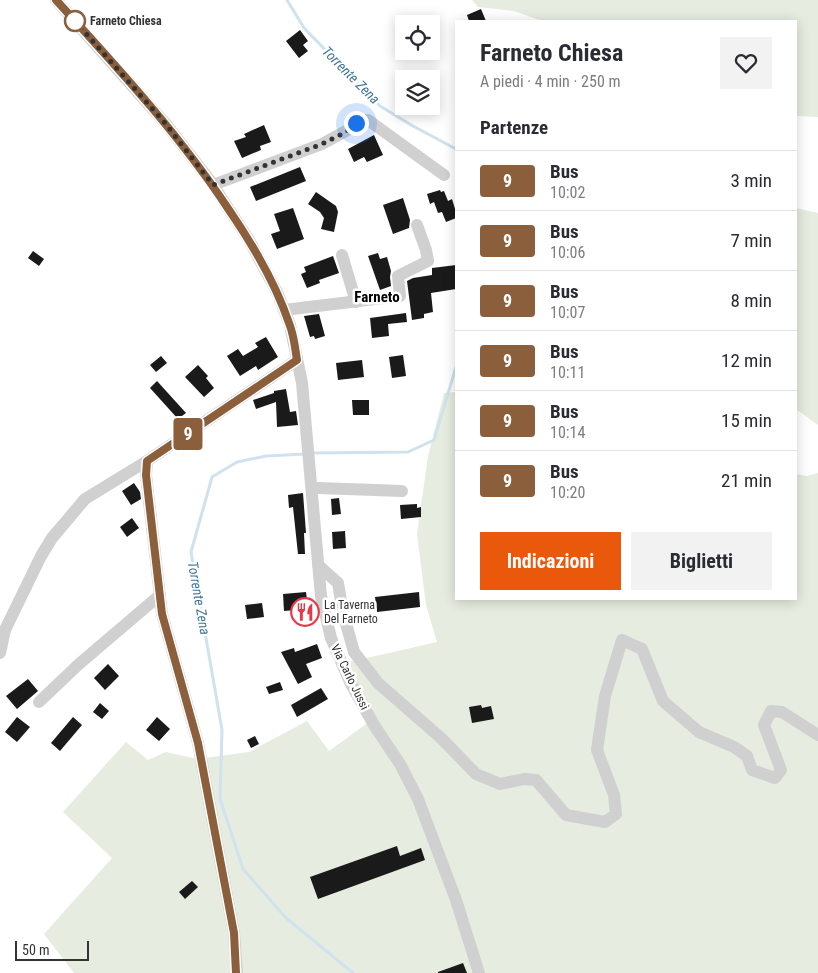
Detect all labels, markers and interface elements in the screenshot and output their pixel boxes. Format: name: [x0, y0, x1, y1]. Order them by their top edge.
marker: Farneto Chiesa: [64, 10, 86, 32]
place label: Farneto Chiesa: [90, 14, 162, 28]
map controls: [395, 15, 440, 115]
button: locate: [395, 15, 440, 60]
button: heart: [720, 37, 772, 89]
text: Farneto Chiesa: [480, 39, 623, 67]
water label: Torrente Zena: [319, 43, 383, 107]
button: layers: [395, 70, 440, 115]
text: A piedi · 4 min · 250 m: [480, 72, 621, 91]
your location: [344, 111, 369, 136]
text: Partenze: [480, 116, 548, 139]
text: Bus: [550, 160, 579, 183]
text: 3 min: [730, 169, 772, 192]
text: 9: [503, 170, 512, 191]
text: 10:02: [550, 183, 585, 202]
text: Bus: [550, 220, 579, 243]
text: 7 min: [730, 229, 772, 252]
text: 9: [503, 230, 512, 251]
text: 10:06: [550, 243, 585, 262]
text: Bus: [550, 280, 579, 303]
district label: Farneto: [354, 288, 400, 306]
text: 8 min: [730, 289, 772, 312]
text: 9: [503, 290, 512, 311]
text: 10:07: [550, 303, 585, 322]
text: Bus: [550, 340, 579, 363]
text: 12 min: [721, 349, 772, 372]
text: 9: [503, 350, 512, 371]
text: 10:11: [550, 363, 585, 382]
text: Bus: [550, 400, 579, 423]
text: 15 min: [721, 409, 772, 432]
text: 9: [503, 410, 512, 431]
line badge: 9: [172, 418, 204, 450]
text: 9: [183, 423, 193, 444]
text: 10:14: [550, 423, 585, 442]
text: Bus: [550, 460, 579, 483]
text: 21 min: [721, 469, 772, 492]
text: 9: [503, 470, 512, 491]
text: 10:20: [550, 483, 585, 502]
button: Indicazioni: [480, 532, 621, 590]
button: Biglietti: [631, 532, 772, 590]
water label: Torrente Zena: [185, 560, 213, 636]
restaurant icon: La Taverna Del Farneto: [290, 597, 320, 627]
place label: La Taverna Del Farneto: [324, 598, 378, 626]
street label: Via Carlo Jussi: [328, 642, 372, 712]
scale bar: [15, 938, 89, 961]
text: 50 m: [22, 942, 50, 958]

